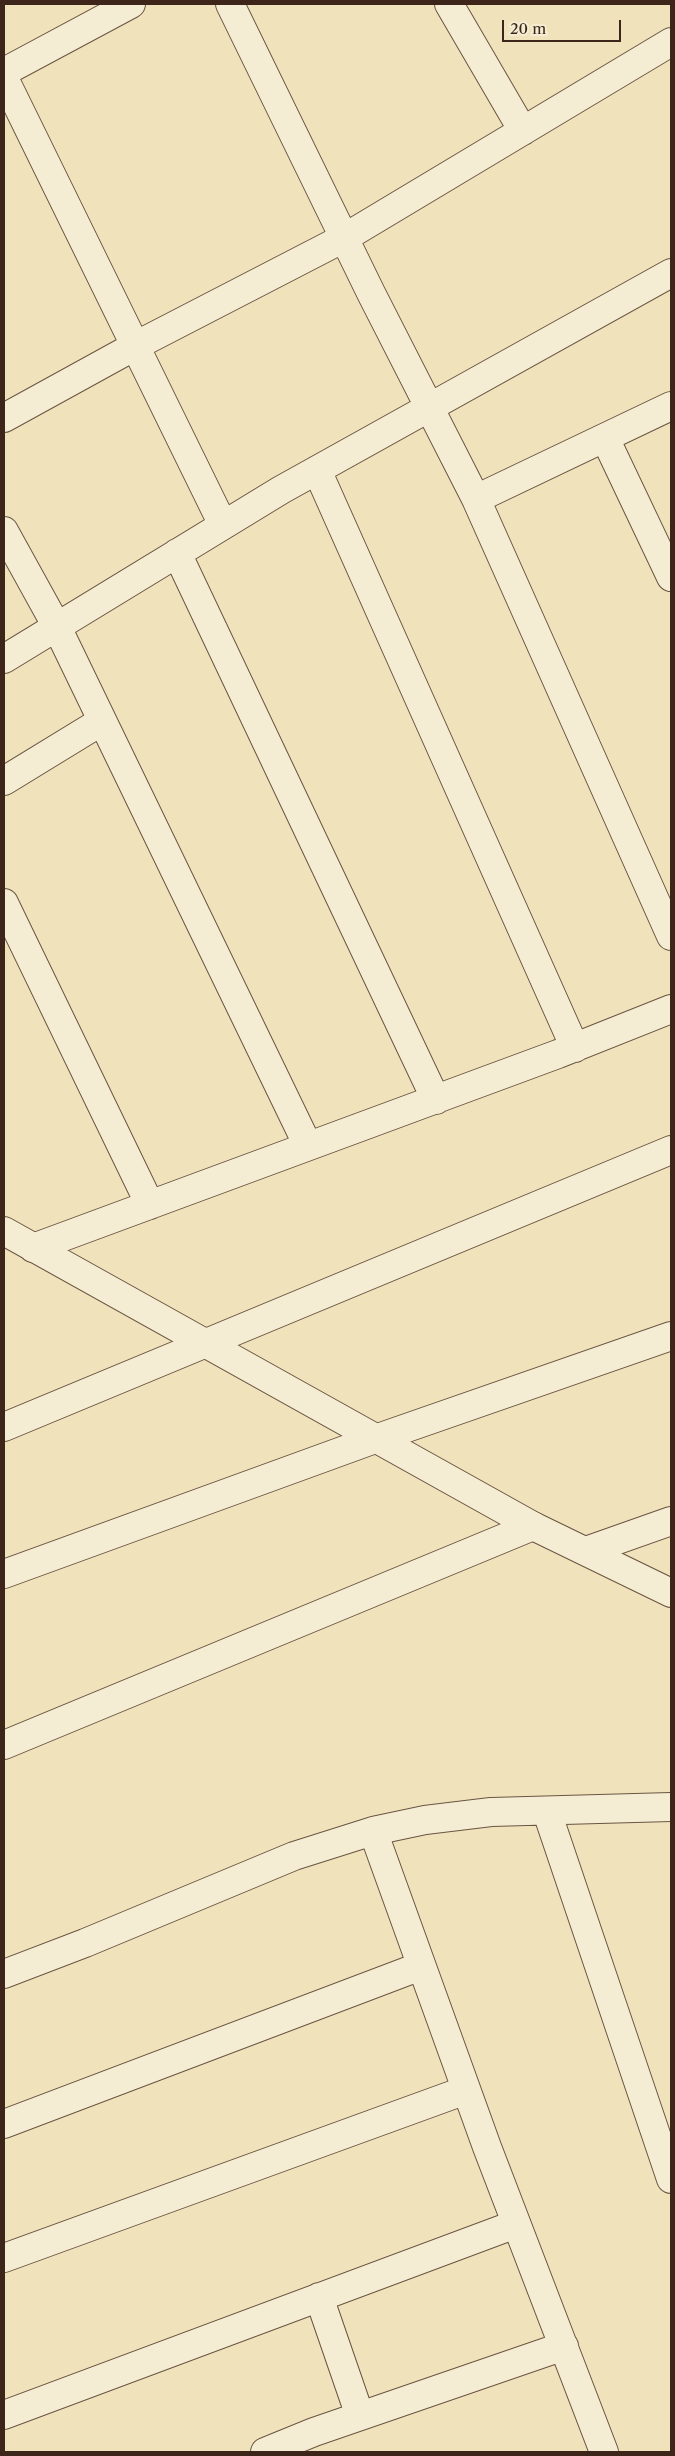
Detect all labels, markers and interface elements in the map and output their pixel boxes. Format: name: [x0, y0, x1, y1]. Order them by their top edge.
scale bar: [505, 10, 624, 42]
text: 20 m: [510, 19, 546, 38]

